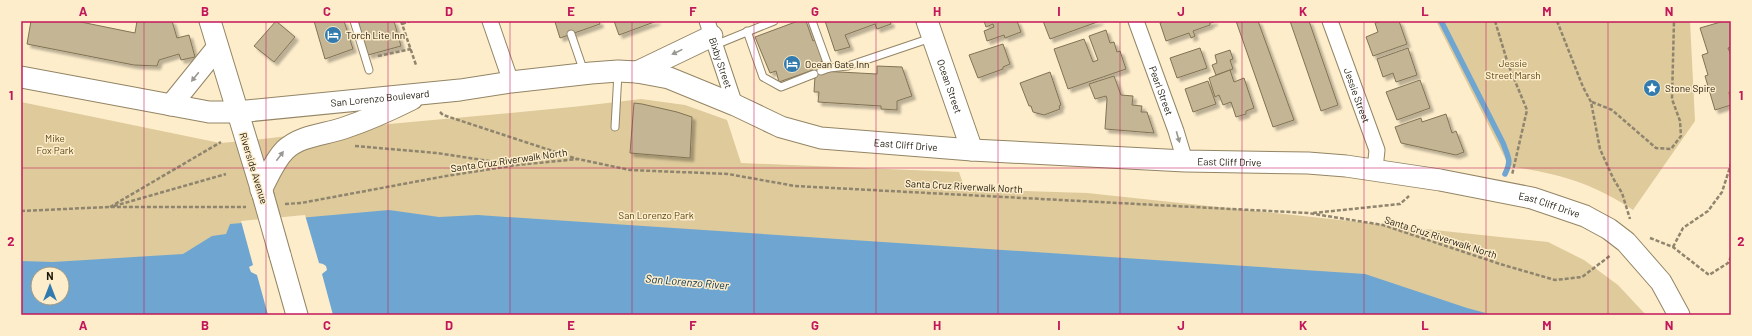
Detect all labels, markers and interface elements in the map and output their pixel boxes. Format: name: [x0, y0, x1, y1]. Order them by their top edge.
text: A: [79, 3, 88, 19]
text: B: [201, 3, 209, 19]
text: C: [323, 3, 331, 19]
text: D: [445, 3, 453, 19]
text: E: [567, 3, 575, 19]
text: F: [689, 3, 697, 19]
text: G: [811, 3, 819, 19]
text: H: [933, 3, 941, 19]
text: I: [1057, 3, 1061, 19]
text: J: [1177, 3, 1185, 19]
text: K: [1299, 3, 1307, 19]
text: L: [1421, 3, 1429, 19]
text: M: [1542, 3, 1552, 19]
text: N: [1665, 3, 1673, 19]
hotel icon: Torch Lite Inn: [323, 25, 343, 45]
place label: Torch Lite Inn: [346, 29, 405, 41]
street label: Bixby Street: [707, 36, 735, 90]
one-way arrow: [671, 49, 682, 56]
hotel icon: Ocean Gate Inn: [782, 54, 802, 74]
street label: Ocean Street: [935, 57, 965, 115]
park label: Jessie Street Marsh: [1485, 57, 1541, 81]
place label: Ocean Gate Inn: [805, 58, 869, 70]
street label: Pearl Street: [1147, 64, 1176, 117]
street label: Jessie Street: [1342, 66, 1373, 125]
one-way arrow: [190, 72, 199, 82]
place icon: Stone Spire: [1642, 78, 1662, 98]
place label: Stone Spire: [1665, 82, 1715, 94]
text: 1: [9, 87, 13, 103]
street label: San Lorenzo Boulevard: [330, 87, 430, 109]
text: 1: [1739, 87, 1743, 103]
street label: Riverside Avenue: [237, 131, 271, 205]
one-way arrow: [1175, 131, 1181, 143]
park label: Mike Fox Park: [36, 132, 74, 156]
street label: East Cliff Drive: [873, 136, 938, 153]
street label: Santa Cruz Riverwalk North: [450, 146, 568, 174]
one-way arrow: [276, 151, 284, 161]
street label: East Cliff Drive: [1197, 155, 1261, 168]
street label: Santa Cruz Riverwalk North: [905, 177, 1023, 195]
street label: East Cliff Drive: [1518, 190, 1582, 220]
park label: San Lorenzo Park: [618, 209, 694, 221]
street label: Santa Cruz Riverwalk North: [1383, 213, 1499, 261]
text: 2: [7, 233, 15, 249]
text: 2: [1737, 233, 1745, 249]
north arrow: [30, 266, 70, 306]
text: N: [46, 269, 54, 282]
water label: San Lorenzo River: [645, 271, 730, 292]
text: A: [79, 317, 88, 333]
text: B: [201, 317, 209, 333]
text: C: [323, 317, 331, 333]
text: D: [445, 317, 453, 333]
text: E: [567, 317, 575, 333]
text: F: [689, 317, 697, 333]
text: G: [811, 317, 819, 333]
text: H: [933, 317, 941, 333]
text: I: [1057, 317, 1061, 333]
text: J: [1177, 317, 1185, 333]
text: K: [1299, 317, 1307, 333]
text: L: [1421, 317, 1429, 333]
text: M: [1542, 317, 1552, 333]
text: N: [1665, 317, 1673, 333]

